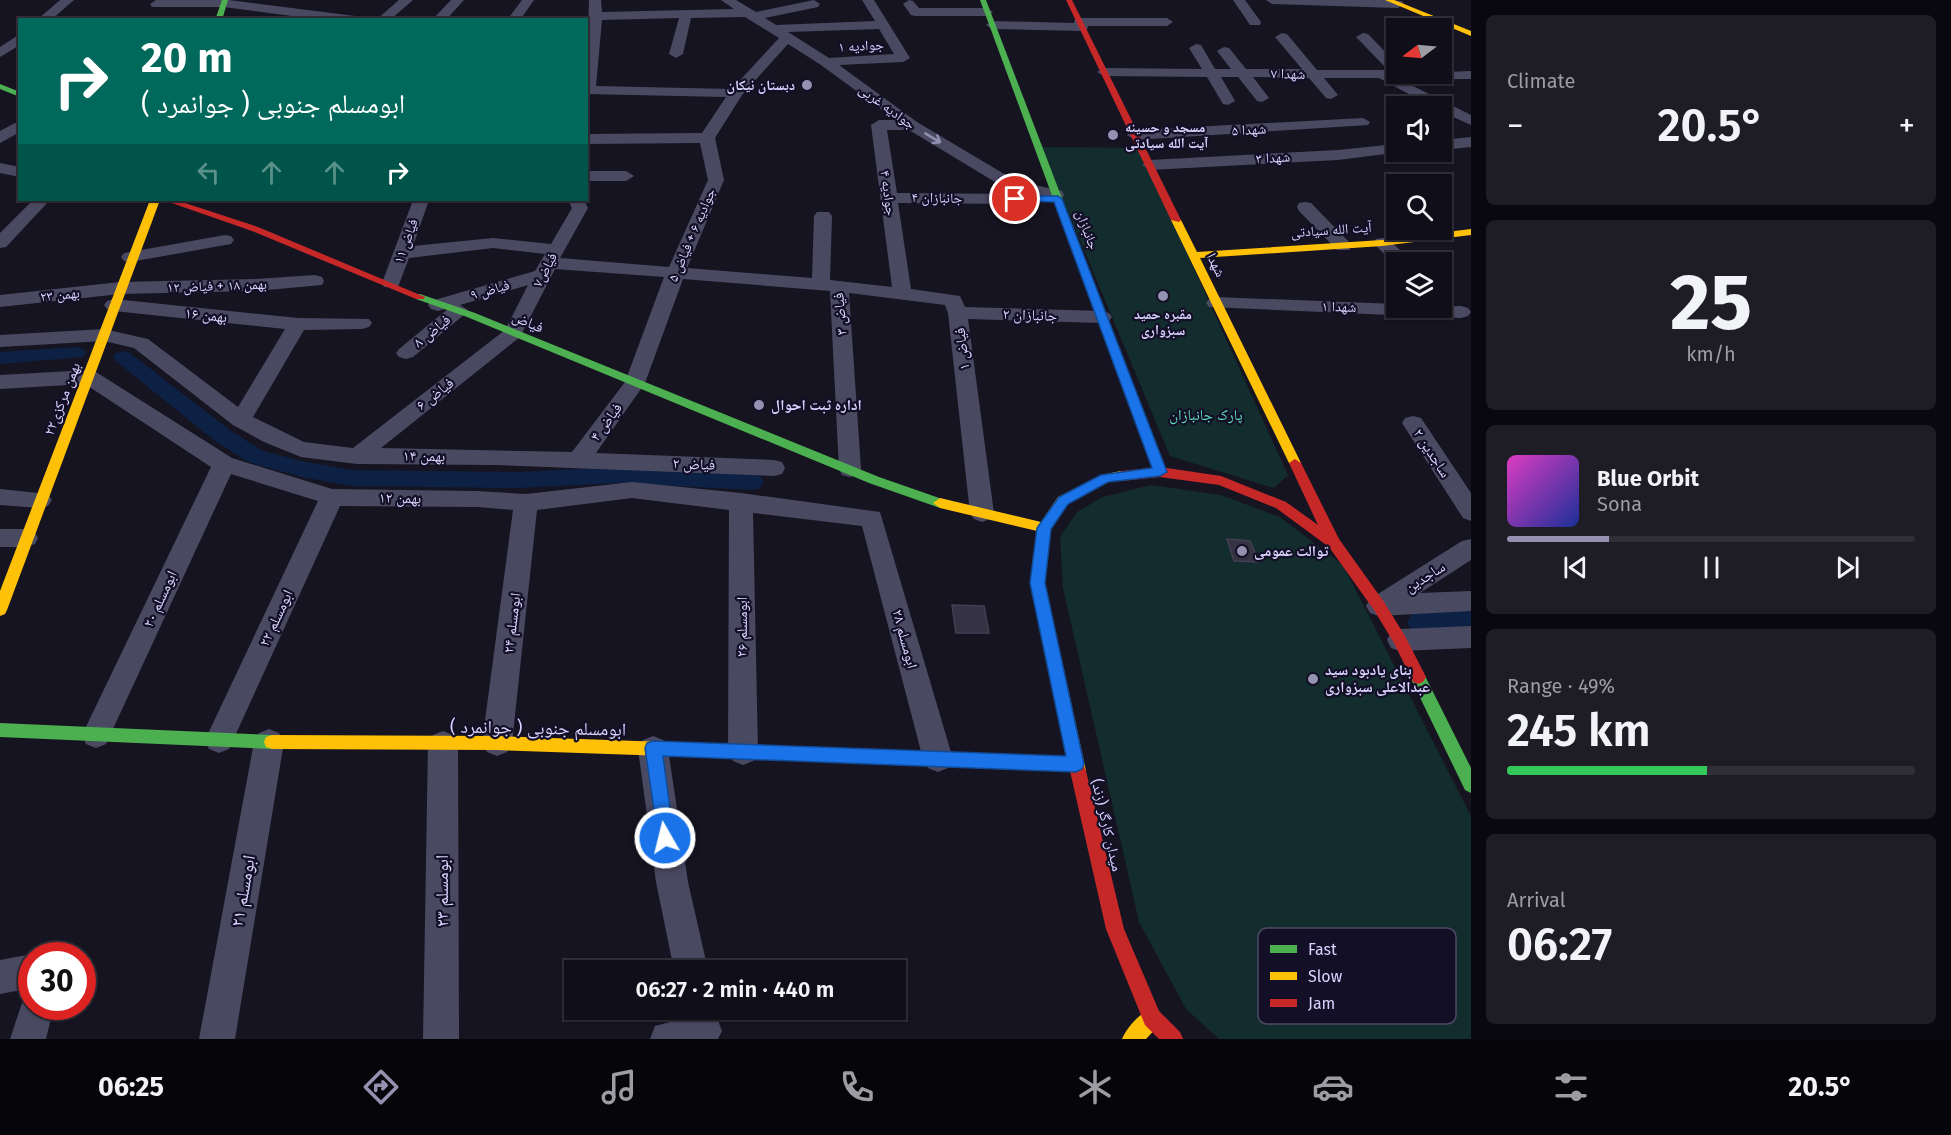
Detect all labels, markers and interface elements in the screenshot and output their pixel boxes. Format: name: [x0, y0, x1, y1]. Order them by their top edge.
north arrow: [1386, 18, 1452, 84]
map controls: [1386, 18, 1452, 318]
text: 20 m: [141, 33, 233, 83]
street label: جوادیه ۱: [838, 36, 884, 56]
icon: right: [42, 42, 120, 120]
street label: شهدا ۷: [1271, 65, 1305, 83]
text: Climate: [1507, 69, 1575, 93]
place label: دبستان نیکان: [727, 77, 795, 94]
marker: دبستان نیکان: [800, 78, 814, 92]
street label: جوادیه غربی: [855, 81, 919, 133]
text: ابومسلم جنوبی ( جوانمرد ): [141, 88, 405, 120]
button: sound: [1386, 96, 1452, 162]
text: 20.5°: [1657, 99, 1765, 153]
text: −: [1507, 106, 1524, 146]
text: +: [1899, 106, 1915, 146]
place label: مسجد و حسینه آیت الله سیادتی: [1125, 119, 1208, 152]
street label: شهدا ۵: [1231, 121, 1267, 139]
marker: مسجد و حسینه آیت الله سیادتی: [1106, 128, 1120, 142]
one-way arrow: [924, 132, 941, 144]
street label: شهدا ۳: [1255, 149, 1291, 167]
icon: left: [192, 156, 225, 189]
icon: ahead: [255, 156, 288, 189]
icon: ahead: [318, 156, 351, 189]
icon: right: [381, 156, 414, 189]
street label: جوادیه ۴: [876, 169, 900, 217]
pin: [989, 173, 1040, 224]
button: search: [1386, 174, 1452, 240]
icon: arrive: [998, 182, 1031, 215]
street label: جوادیه ۶ + فیاض ۵: [665, 186, 719, 284]
street label: جانبازان ۴: [911, 189, 963, 207]
street label: جانبازان: [1072, 208, 1102, 252]
street label: فیاض ۱۱: [390, 216, 422, 266]
street label: آیت الله سیادتی: [1290, 219, 1372, 241]
street label: فیاض۷: [529, 250, 561, 290]
street label: شهدا: [1203, 250, 1229, 280]
button: layers: [1386, 252, 1452, 318]
text: 25: [1670, 256, 1752, 350]
street label: بهمن ۱۸ + فیاض ۱۲: [167, 276, 267, 296]
street label: فیاض ۹: [469, 276, 512, 304]
street label: بهمن ۲۳: [39, 284, 81, 306]
marker: مقبره حمید سبزواری: [1156, 289, 1170, 303]
street label: فیاض ۳: [829, 292, 852, 336]
street label: شهدا ۱: [1321, 298, 1357, 316]
street label: بهمن ۱۶: [184, 304, 228, 327]
street label: جانبازان ۲: [1002, 305, 1058, 326]
place label: مقبره حمید سبزواری: [1134, 306, 1192, 339]
street label: فیاض: [509, 307, 546, 337]
street label: فیاض ۸: [410, 311, 455, 352]
street label: فیاض ۱: [950, 327, 975, 371]
text: km/h: [1686, 342, 1736, 366]
street label: ۲۲بهمن مرکزی: [40, 360, 85, 438]
street label: فیاض ۶: [413, 374, 458, 415]
place label: اداره ثبت احوال: [771, 396, 862, 414]
marker: اداره ثبت احوال: [752, 398, 766, 412]
street label: فیاض ۴: [586, 399, 627, 445]
park label: پارک جانبازان: [1169, 406, 1243, 425]
street label: ساجدین ۲: [1409, 425, 1455, 482]
street label: بهمن ۱۴: [403, 447, 445, 466]
street label: فیاض ۲: [672, 454, 716, 475]
text: Blue Orbit: [1597, 465, 1699, 492]
street label: بهمن ۱۲: [379, 489, 421, 508]
text: Sona: [1597, 492, 1642, 516]
place label: توالت عمومی: [1254, 542, 1329, 560]
marker: توالت عمومی: [1235, 544, 1249, 558]
icon: previous: [1559, 551, 1592, 584]
icon: pause: [1695, 551, 1728, 584]
icon: next: [1831, 551, 1864, 584]
street label: ساجدین: [1401, 558, 1449, 597]
street label: ابومسلم ۲۰: [139, 568, 182, 631]
street label: ابومسلم ۲۲: [255, 587, 298, 650]
street label: ابومسلم ۲۴: [499, 592, 526, 654]
street label: ابومسلم ۲۶: [733, 597, 752, 657]
street label: ابومسلم ۲۸: [888, 607, 922, 671]
place label: بنای یادبود سید عبدالاعلی سبزواری: [1325, 661, 1430, 696]
marker: بنای یادبود سید عبدالاعلی سبزواری: [1306, 672, 1320, 686]
text: Range · 49%: [1507, 674, 1615, 698]
text: 245 km: [1507, 704, 1651, 758]
street label: ابومسلم جنوبی ( جوانمرد ): [450, 715, 626, 742]
street label: میدان کارگر (زند): [1087, 777, 1126, 873]
position arrow: [633, 806, 697, 870]
street label: ابومسلم ۲۱: [226, 853, 261, 929]
street label: ابومسلم ۲۳: [431, 855, 454, 927]
text: Arrival: [1507, 888, 1566, 912]
text: 06:27: [1507, 918, 1612, 972]
legend: [1258, 928, 1456, 1024]
text: Fast: [1308, 940, 1337, 959]
speed limit sign: 30: [18, 942, 96, 1020]
text: Slow: [1308, 967, 1343, 986]
text: 06:27 · 2 min · 440 m: [636, 976, 835, 1003]
text: Jam: [1308, 994, 1335, 1013]
icon: directions: [360, 1066, 402, 1108]
icon: music: [598, 1066, 640, 1108]
icon: phone: [836, 1066, 878, 1108]
icon: climate: [1074, 1066, 1116, 1108]
icon: car: [1312, 1066, 1354, 1108]
icon: filters: [1550, 1066, 1592, 1108]
text: 06:25: [98, 1071, 164, 1103]
text: 20.5°: [1788, 1071, 1853, 1103]

